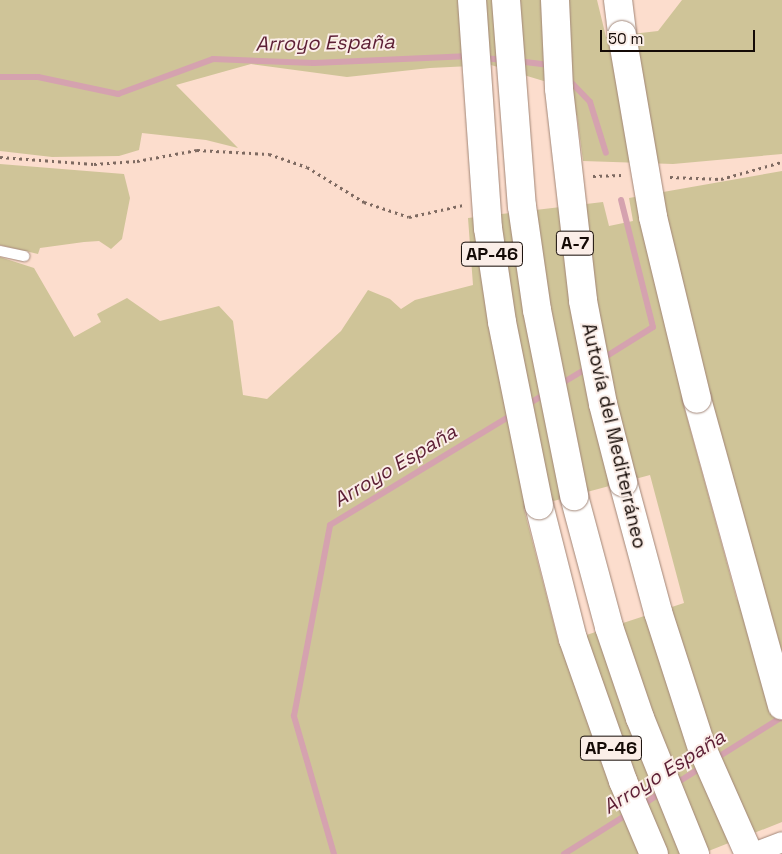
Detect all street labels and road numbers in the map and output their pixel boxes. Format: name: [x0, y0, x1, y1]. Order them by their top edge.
road number: A-7: [555, 228, 595, 258]
road number: AP-46: [461, 238, 523, 270]
street label: Autovía del Mediterráneo: [577, 321, 651, 551]
road number: AP-46: [580, 732, 642, 764]

